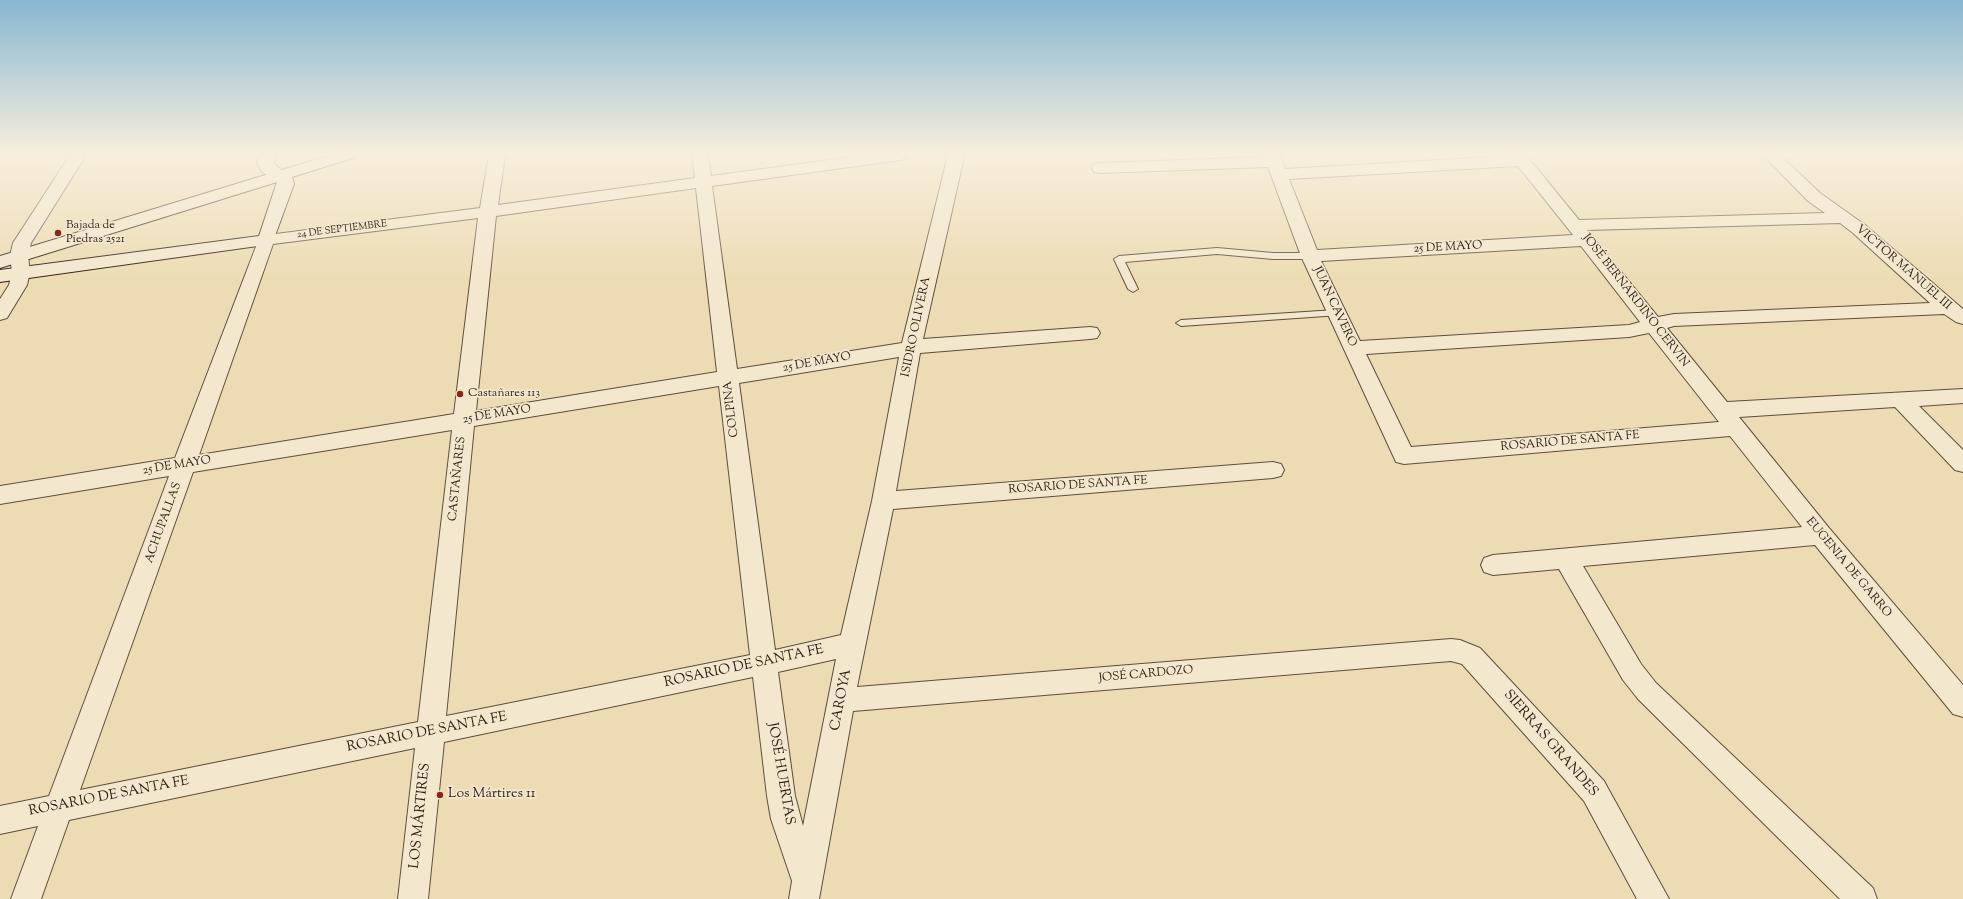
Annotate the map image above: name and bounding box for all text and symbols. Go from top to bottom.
place label: Bajada de Piedras 2521 [66,219,125,247]
street label: 24 DE SEPTIEMBRE [296,219,388,241]
street label: VICTOR MANUEL III [1852,223,1954,313]
marker: Bajada de Piedras 2521 [53,228,63,238]
street label: JOSÉ BERNARDINO CERVIN [1579,232,1691,370]
street label: 25 DE MAYO [1413,239,1483,257]
street label: JUAN CAVERO [1309,265,1359,349]
street label: ISIDRO OLIVERA [899,275,935,379]
street label: 25 DE MAYO [782,350,852,376]
street label: COLPINA [721,380,743,438]
place label: Castañares 113 [468,387,540,401]
marker: Castañares 113 [455,389,465,399]
street label: 25 DE MAYO [462,402,532,428]
street label: ROSARIO DE SANTA FE [1500,429,1640,455]
street label: CASTAÑARES [446,436,470,522]
street label: 25 DE MAYO [142,453,212,479]
street label: ROSARIO DE SANTA FE [1008,474,1148,498]
street label: ACHUPALLAS [143,481,185,565]
street label: EUGENIA DE GARRO [1802,515,1894,621]
street label: ROSARIO DE SANTA FE [663,642,825,692]
street label: JOSÉ CARDOZO [1098,664,1194,686]
street label: CAROYA [828,668,856,732]
street label: SIERRAS GRANDES [1499,687,1601,801]
street label: ROSARIO DE SANTA FE [346,709,508,757]
street label: JOSÉ HUERTAS [763,722,797,826]
street label: LOS MÁRTIRES [407,762,435,870]
street label: ROSARIO DE SANTA FE [28,773,190,821]
place label: Los Mártires 11 [448,787,535,803]
marker: Los Mártires 11 [435,790,445,800]

